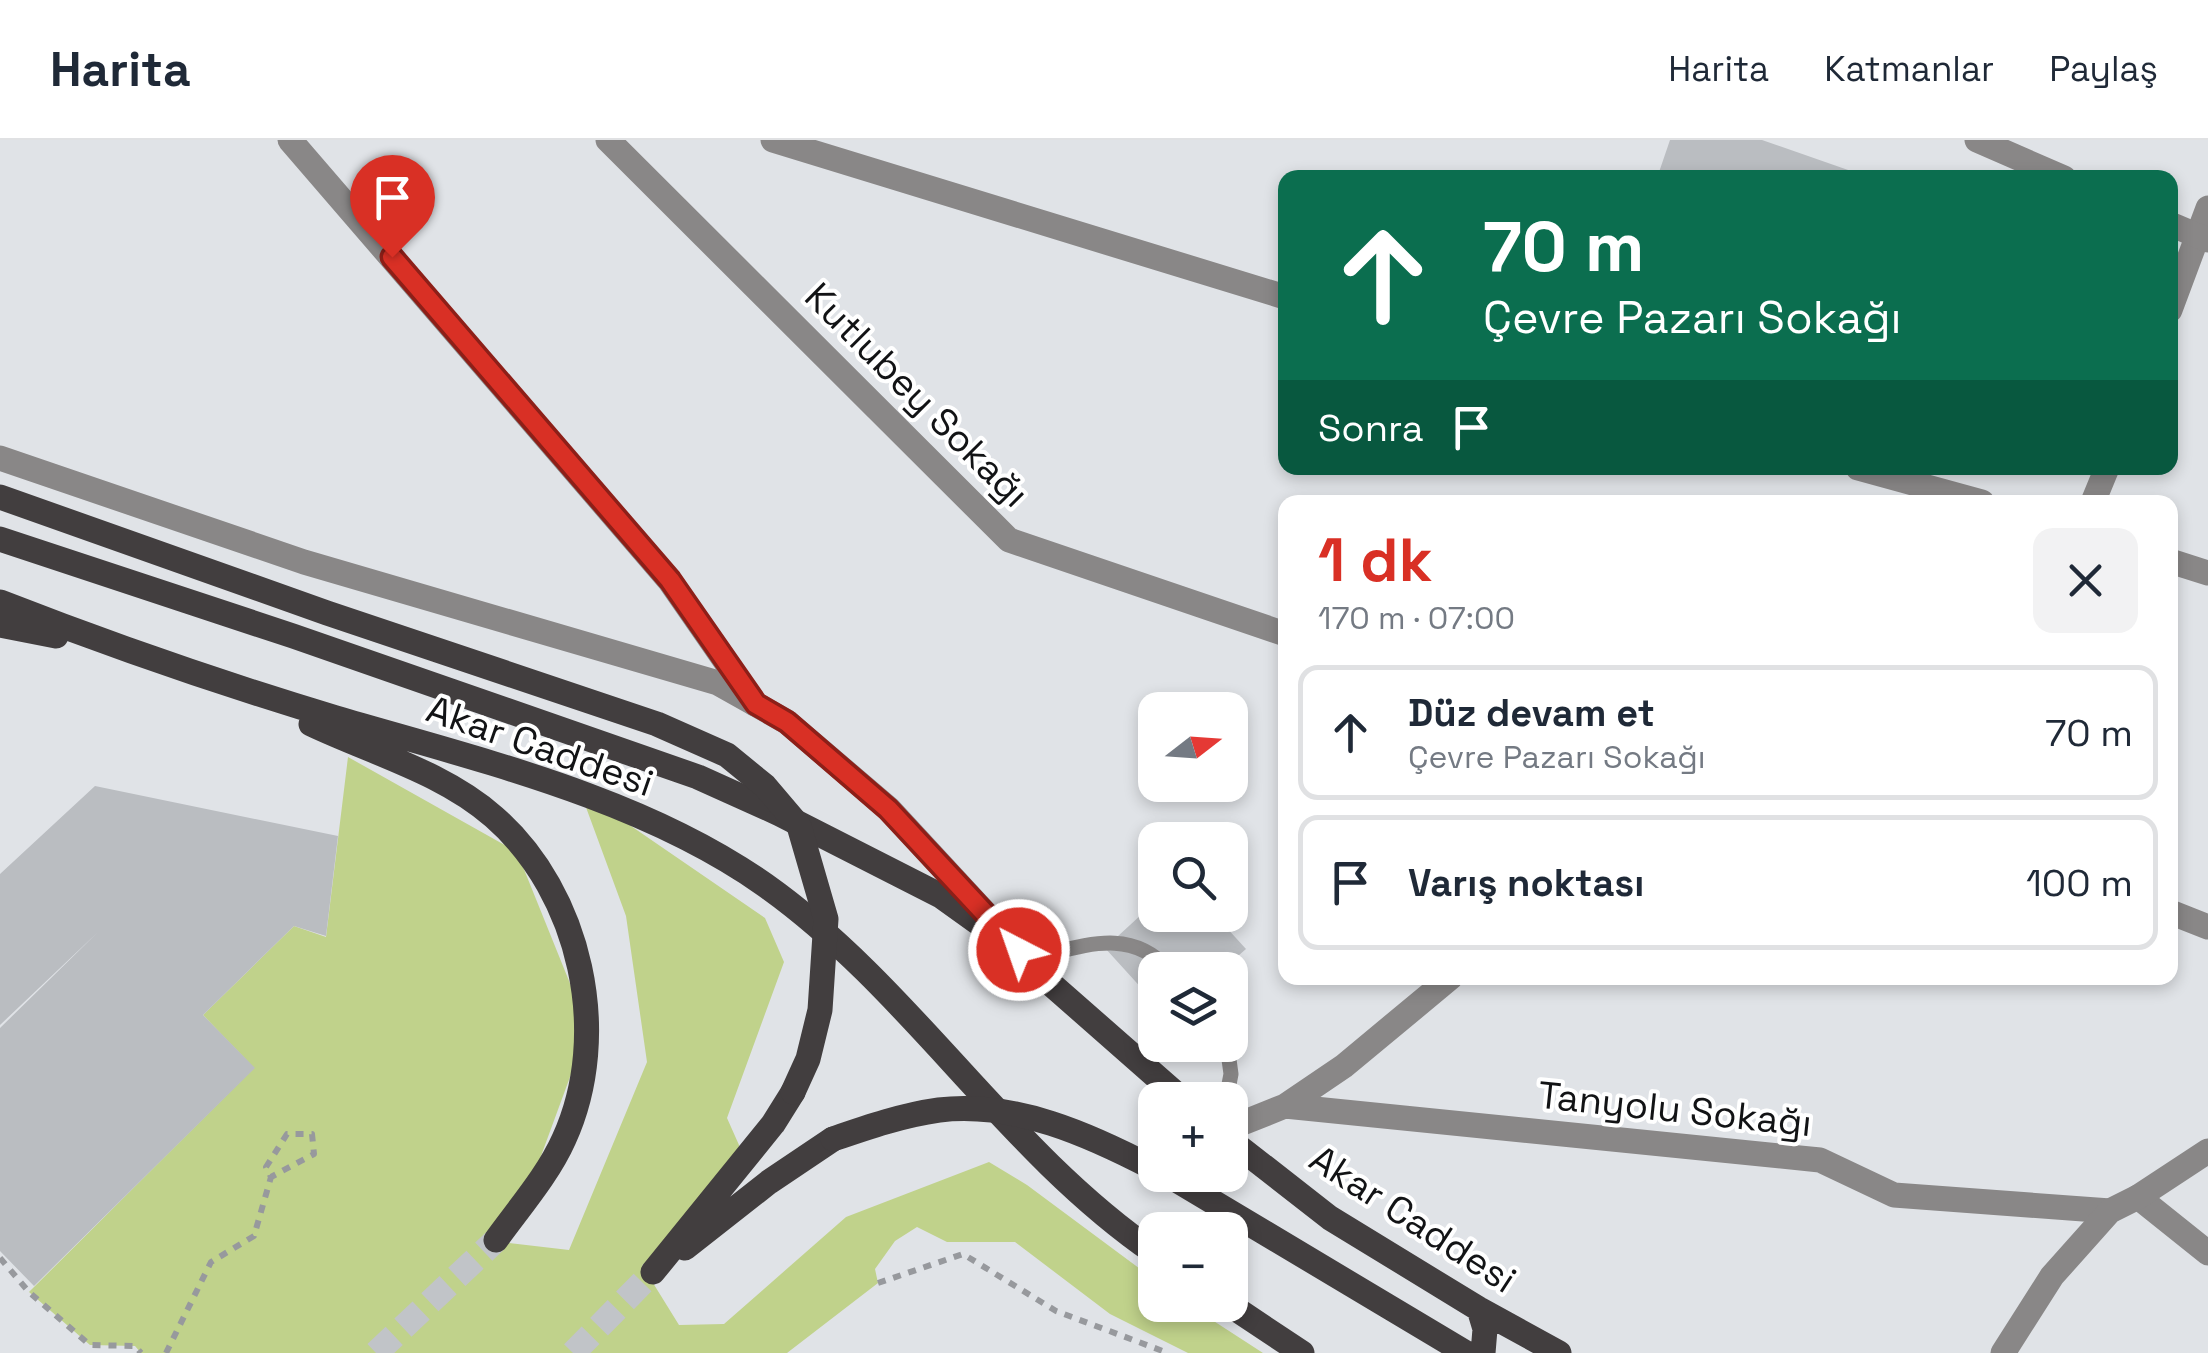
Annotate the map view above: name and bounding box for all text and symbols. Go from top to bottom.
text: Harita [50,39,191,100]
text: Harita [1668,47,1769,91]
text: Katmanlar [1824,47,1994,91]
text: Paylaş [2049,47,2158,91]
pin [350,155,435,258]
icon: arrive [365,170,420,225]
text: 70 m [1483,202,1644,291]
icon: ahead [1318,210,1448,340]
street label: Kutlubey Sokağı [795,273,1039,517]
text: Çevre Pazarı Sokağı [1483,289,1902,346]
icon: arrive [1444,400,1499,455]
text: Sonra [1318,404,1424,452]
text: 1 dk [1318,522,1432,599]
button: close [2033,528,2138,633]
text: 170 m · 07:00 [1318,598,1515,638]
street label: Akar Caddesi [420,685,660,807]
text: Düz devam et [1408,689,1655,737]
north arrow [1138,692,1248,802]
map controls [1138,692,1248,1322]
icon: ahead [1323,705,1378,760]
text: 70 m [2045,709,2133,757]
text: Çevre Pazarı Sokağı [1408,737,1706,777]
button: search [1138,822,1248,932]
icon: arrive [1323,855,1378,910]
text: Varış noktası [1408,859,1644,907]
text: 100 m [2026,859,2133,907]
position arrow [967,898,1071,1002]
button: layers [1138,952,1248,1062]
street label: Tanyolu Sokağı [1536,1071,1814,1147]
button: + [1138,1082,1248,1192]
street label: Akar Caddesi [1301,1134,1525,1304]
button: − [1138,1212,1248,1322]

